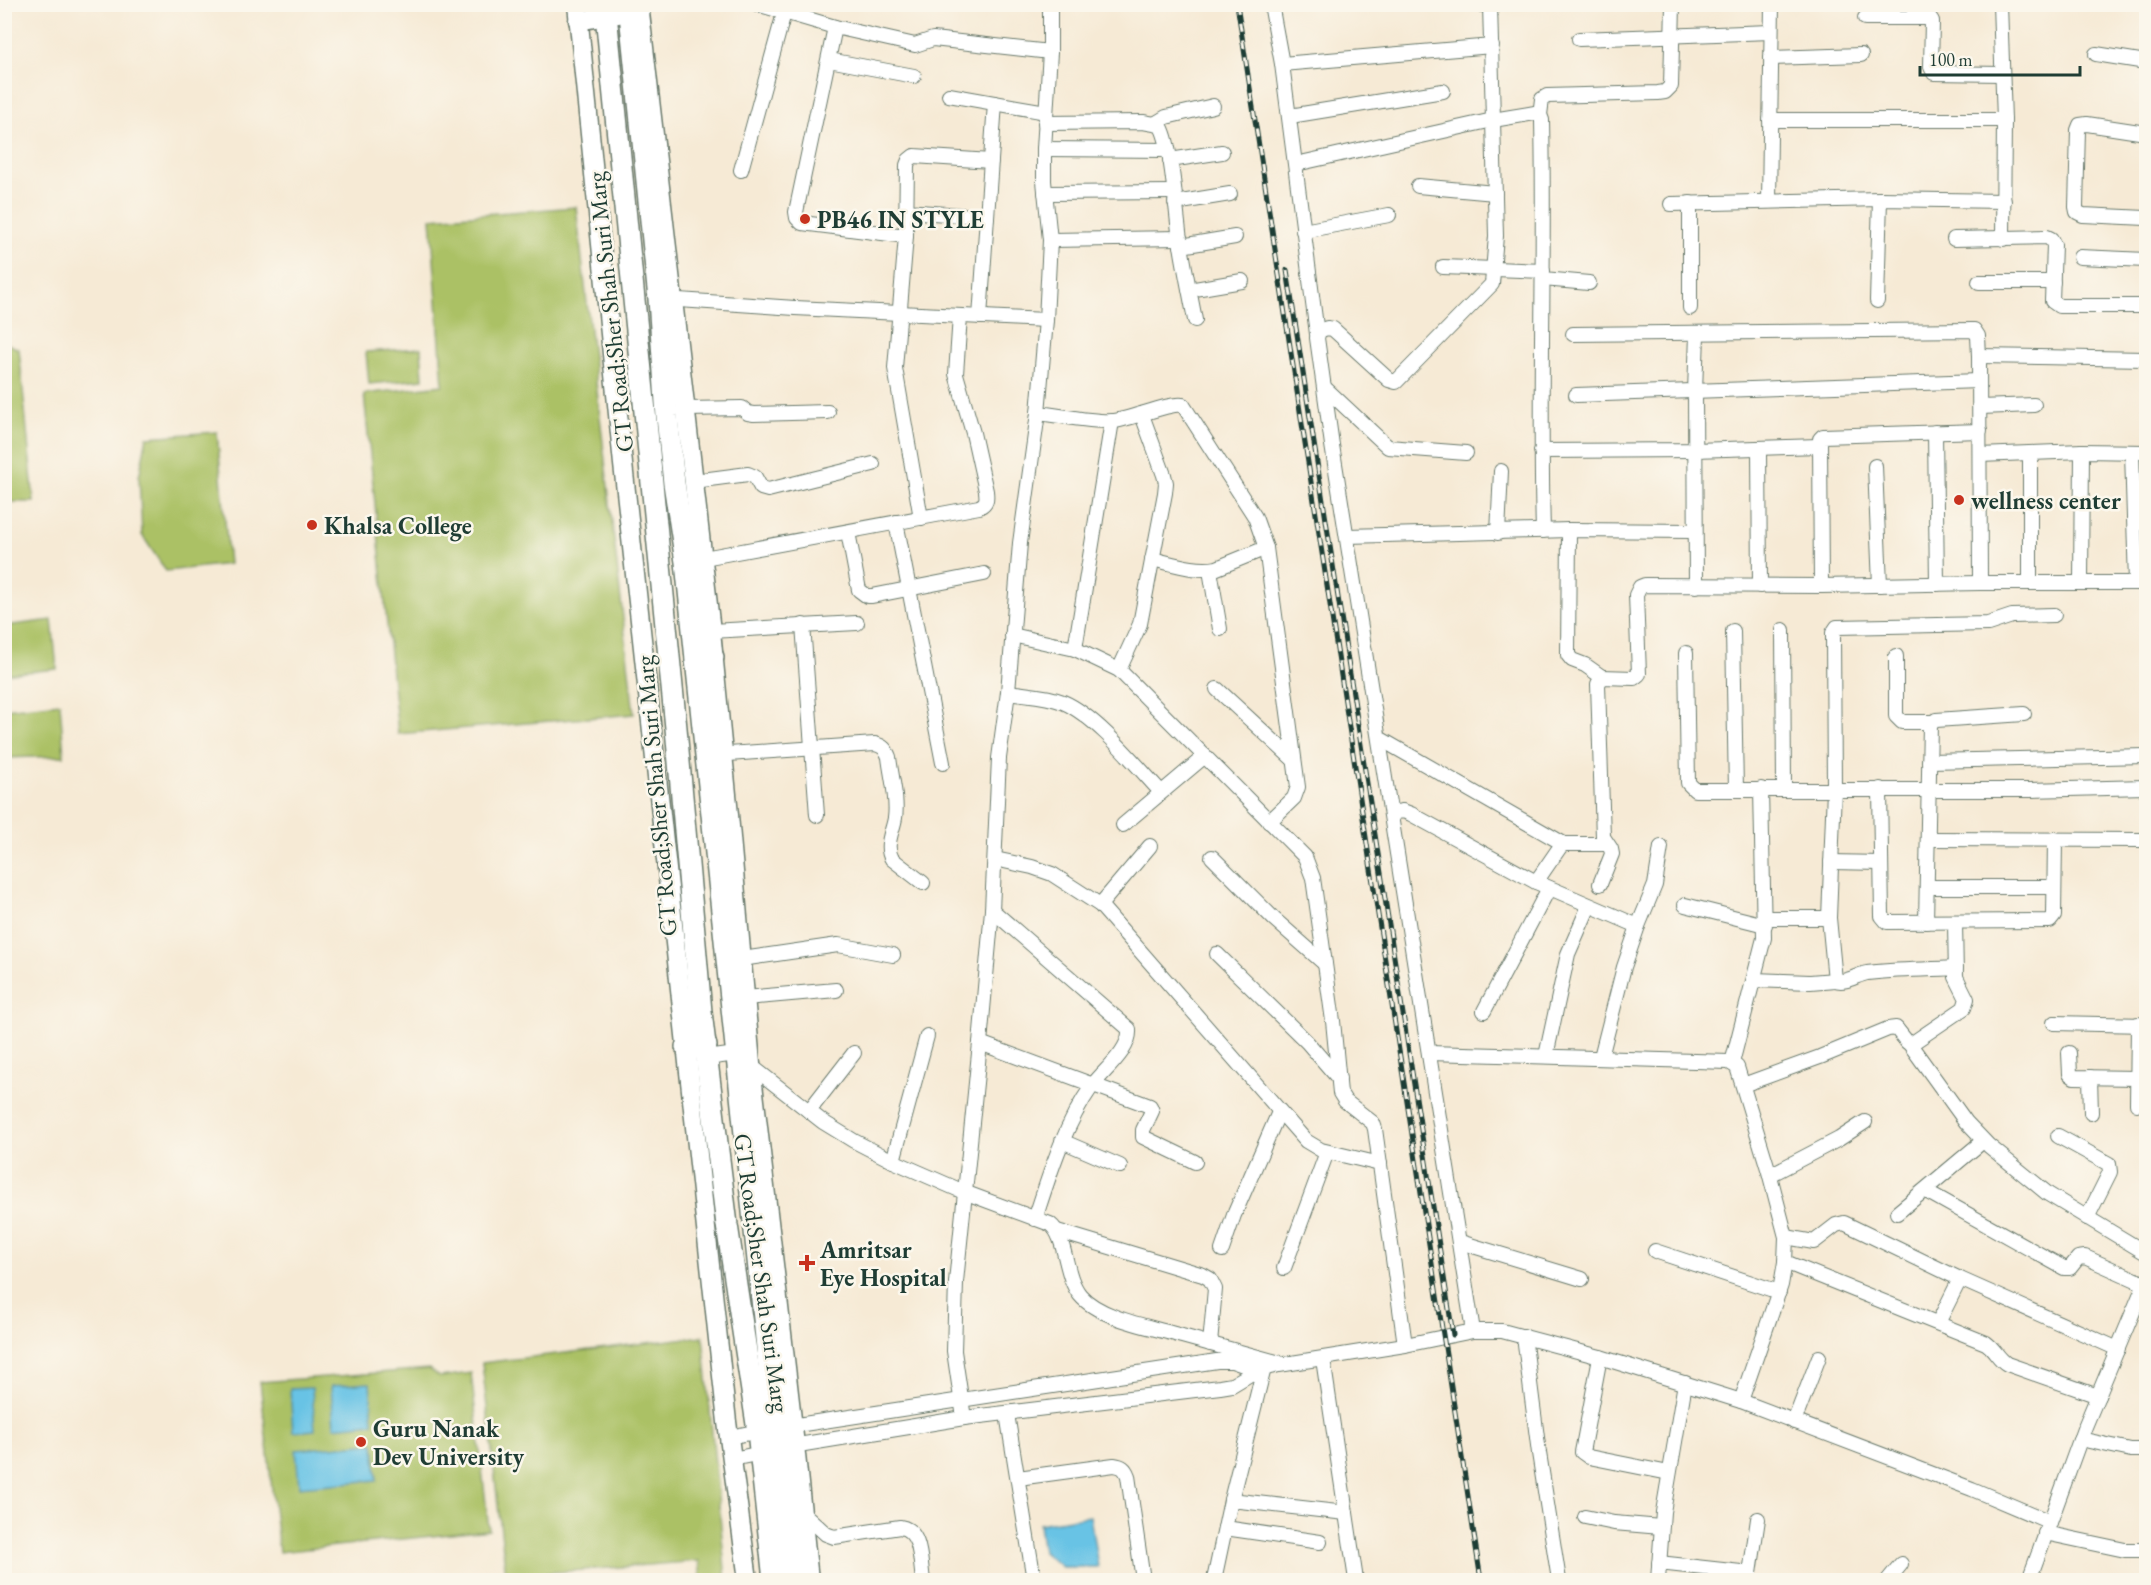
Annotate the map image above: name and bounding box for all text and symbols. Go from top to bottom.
scale bar [1920,39,2080,77]
text: 100 m [1929,48,1973,71]
street label: GT Road;Sher Shah Suri Marg [580,170,640,454]
place label: PB46 IN STYLE [817,204,984,235]
marker: PB46 IN STYLE [798,212,812,226]
place label: wellness center [1971,485,2121,516]
marker: wellness center [1952,493,1966,507]
place label: Khalsa College [324,510,472,542]
marker: Khalsa College [305,518,319,532]
street label: GT Road;Sher Shah Suri Marg [628,654,684,938]
street label: GT Road;Sher Shah Suri Marg [727,1131,797,1415]
place label: Amritsar Eye Hospital [819,1234,947,1294]
marker: Amritsar Eye Hospital [798,1254,816,1272]
place label: Guru Nanak Dev University [373,1413,524,1473]
marker: Guru Nanak Dev University [354,1435,368,1449]

